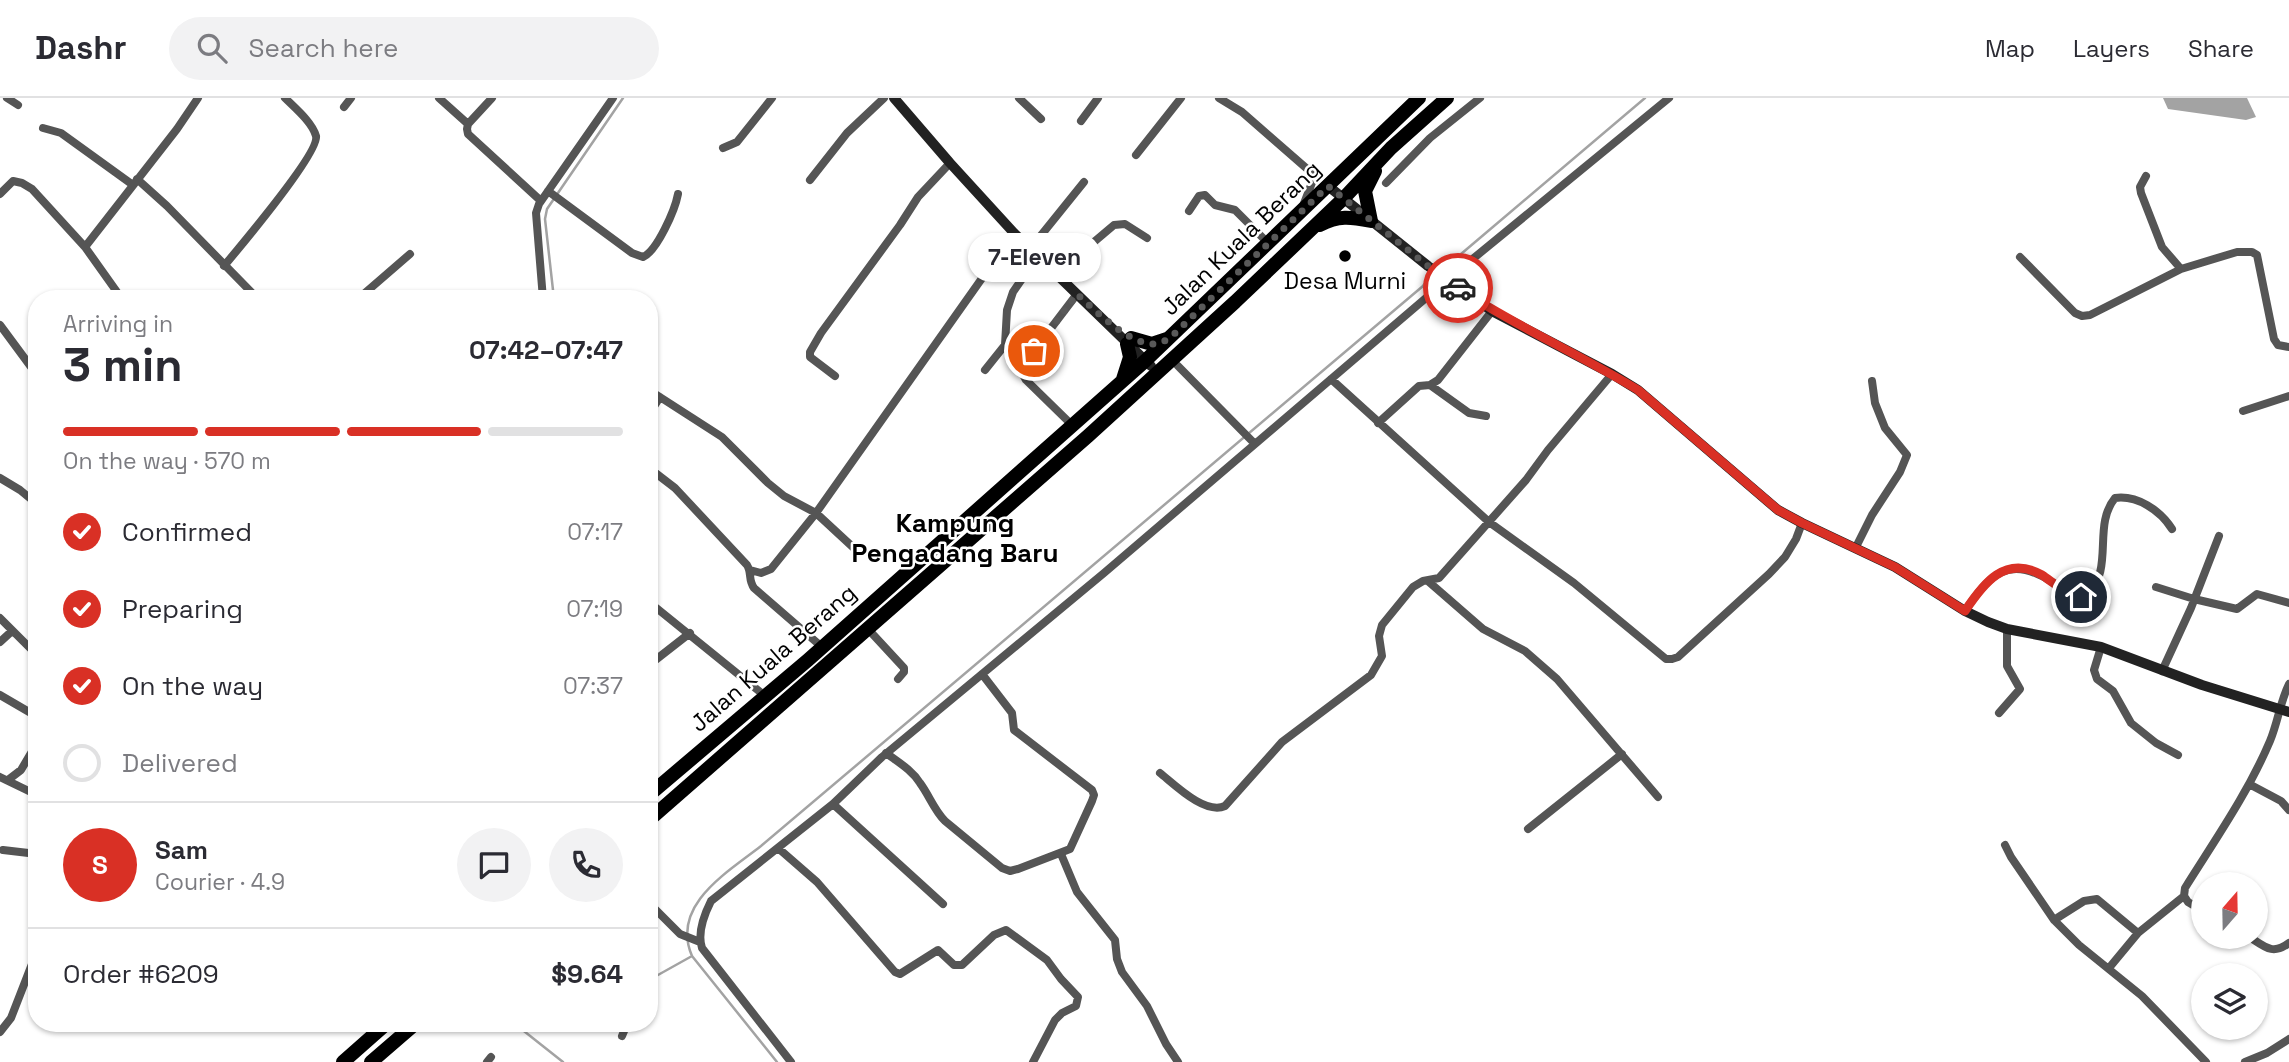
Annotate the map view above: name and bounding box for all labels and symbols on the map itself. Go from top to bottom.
street label: Jalan Kuala Berang [1155,154,1327,322]
callout: 7-Eleven [968,232,1100,281]
marker: Desa Murni [1337,248,1353,264]
courier [1423,253,1493,323]
place label: Desa Murni [1284,266,1406,296]
pin [1004,321,1064,381]
district label: Kampung Pengadang Baru [851,506,1059,570]
pin [2051,567,2111,627]
street label: Jalan Kuala Berang [684,578,862,738]
north arrow [2191,872,2268,948]

